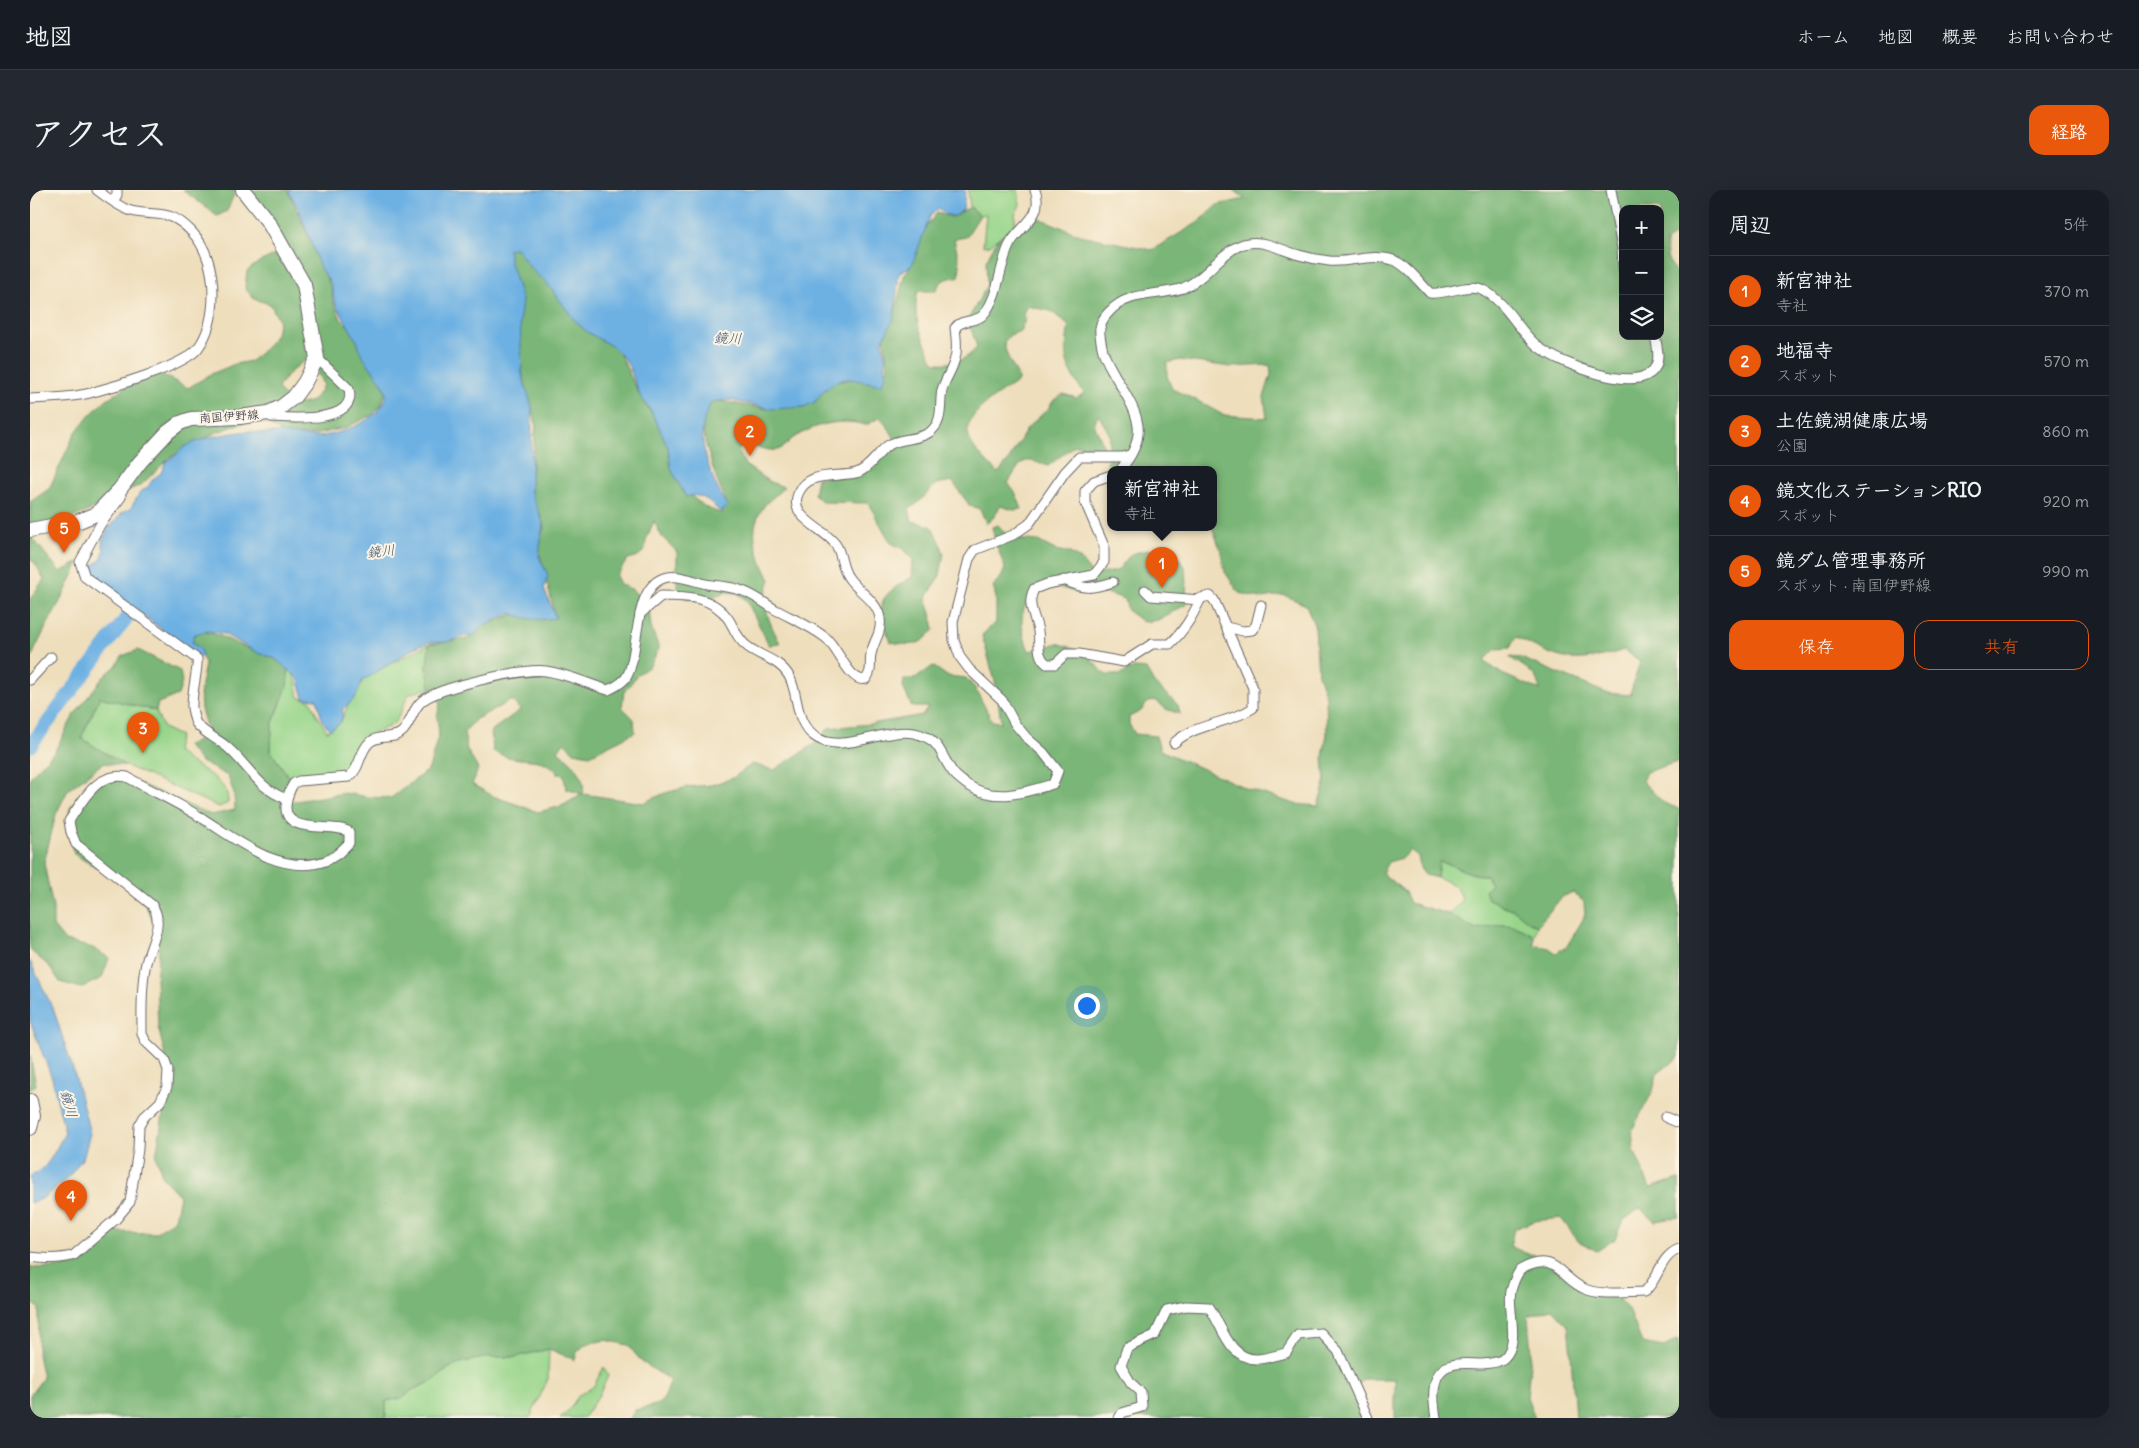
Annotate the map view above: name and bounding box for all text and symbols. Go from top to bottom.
text: 地図 [25,21,73,51]
text: ホーム [1797,25,1850,48]
text: 地図 [1878,25,1914,48]
text: 概要 [1942,25,1978,48]
text: お問い合わせ [2006,25,2114,48]
button: 経路 [2029,105,2109,155]
text: アクセス [30,111,168,155]
map controls [1619,205,1664,340]
button: + [1619,205,1664,250]
text: 周辺 [1729,211,1771,238]
text: 5件 [2064,214,2089,234]
button: − [1619,250,1664,295]
text: 新宮神社 [1776,268,1852,292]
text: 1 [1742,281,1748,301]
text: 370 m [2044,281,2089,301]
button: layers [1619,295,1664,340]
text: 寺社 [1776,295,1808,315]
water label: 鏡川 [714,329,742,347]
text: 地福寺 [1776,338,1833,362]
text: 2 [1741,351,1749,371]
text: 570 m [2044,351,2089,371]
text: スポット [1776,365,1840,385]
street label: 南国伊野線 [199,406,259,426]
text: 土佐鏡湖健康広場 [1776,408,1928,432]
pin: 2 [734,415,766,456]
text: 3 [1740,421,1750,441]
text: 860 m [2042,421,2089,441]
text: 公園 [1776,435,1808,455]
popup [1107,466,1217,531]
text: 新宮神社 [1124,476,1200,500]
text: 鏡文化ステーションRIO [1776,478,1982,502]
text: 4 [1740,491,1750,511]
text: 920 m [2043,491,2089,511]
text: 寺社 [1124,503,1156,523]
text: スポット [1776,505,1840,525]
pin: 5 [48,512,80,553]
water label: 鏡川 [366,541,396,561]
pin: 1 [1146,547,1178,588]
text: 鏡ダム管理事務所 [1776,548,1926,572]
text: 5 [1740,561,1750,581]
text: 990 m [2042,561,2089,581]
text: スポット · 南国伊野線 [1776,575,1931,595]
button: 保存 [1729,620,1904,670]
button: 共有 [1914,620,2089,670]
pin: 3 [127,712,159,753]
your location [1074,993,1100,1019]
water label: 鏡川 [57,1088,81,1120]
pin: 4 [55,1180,87,1221]

